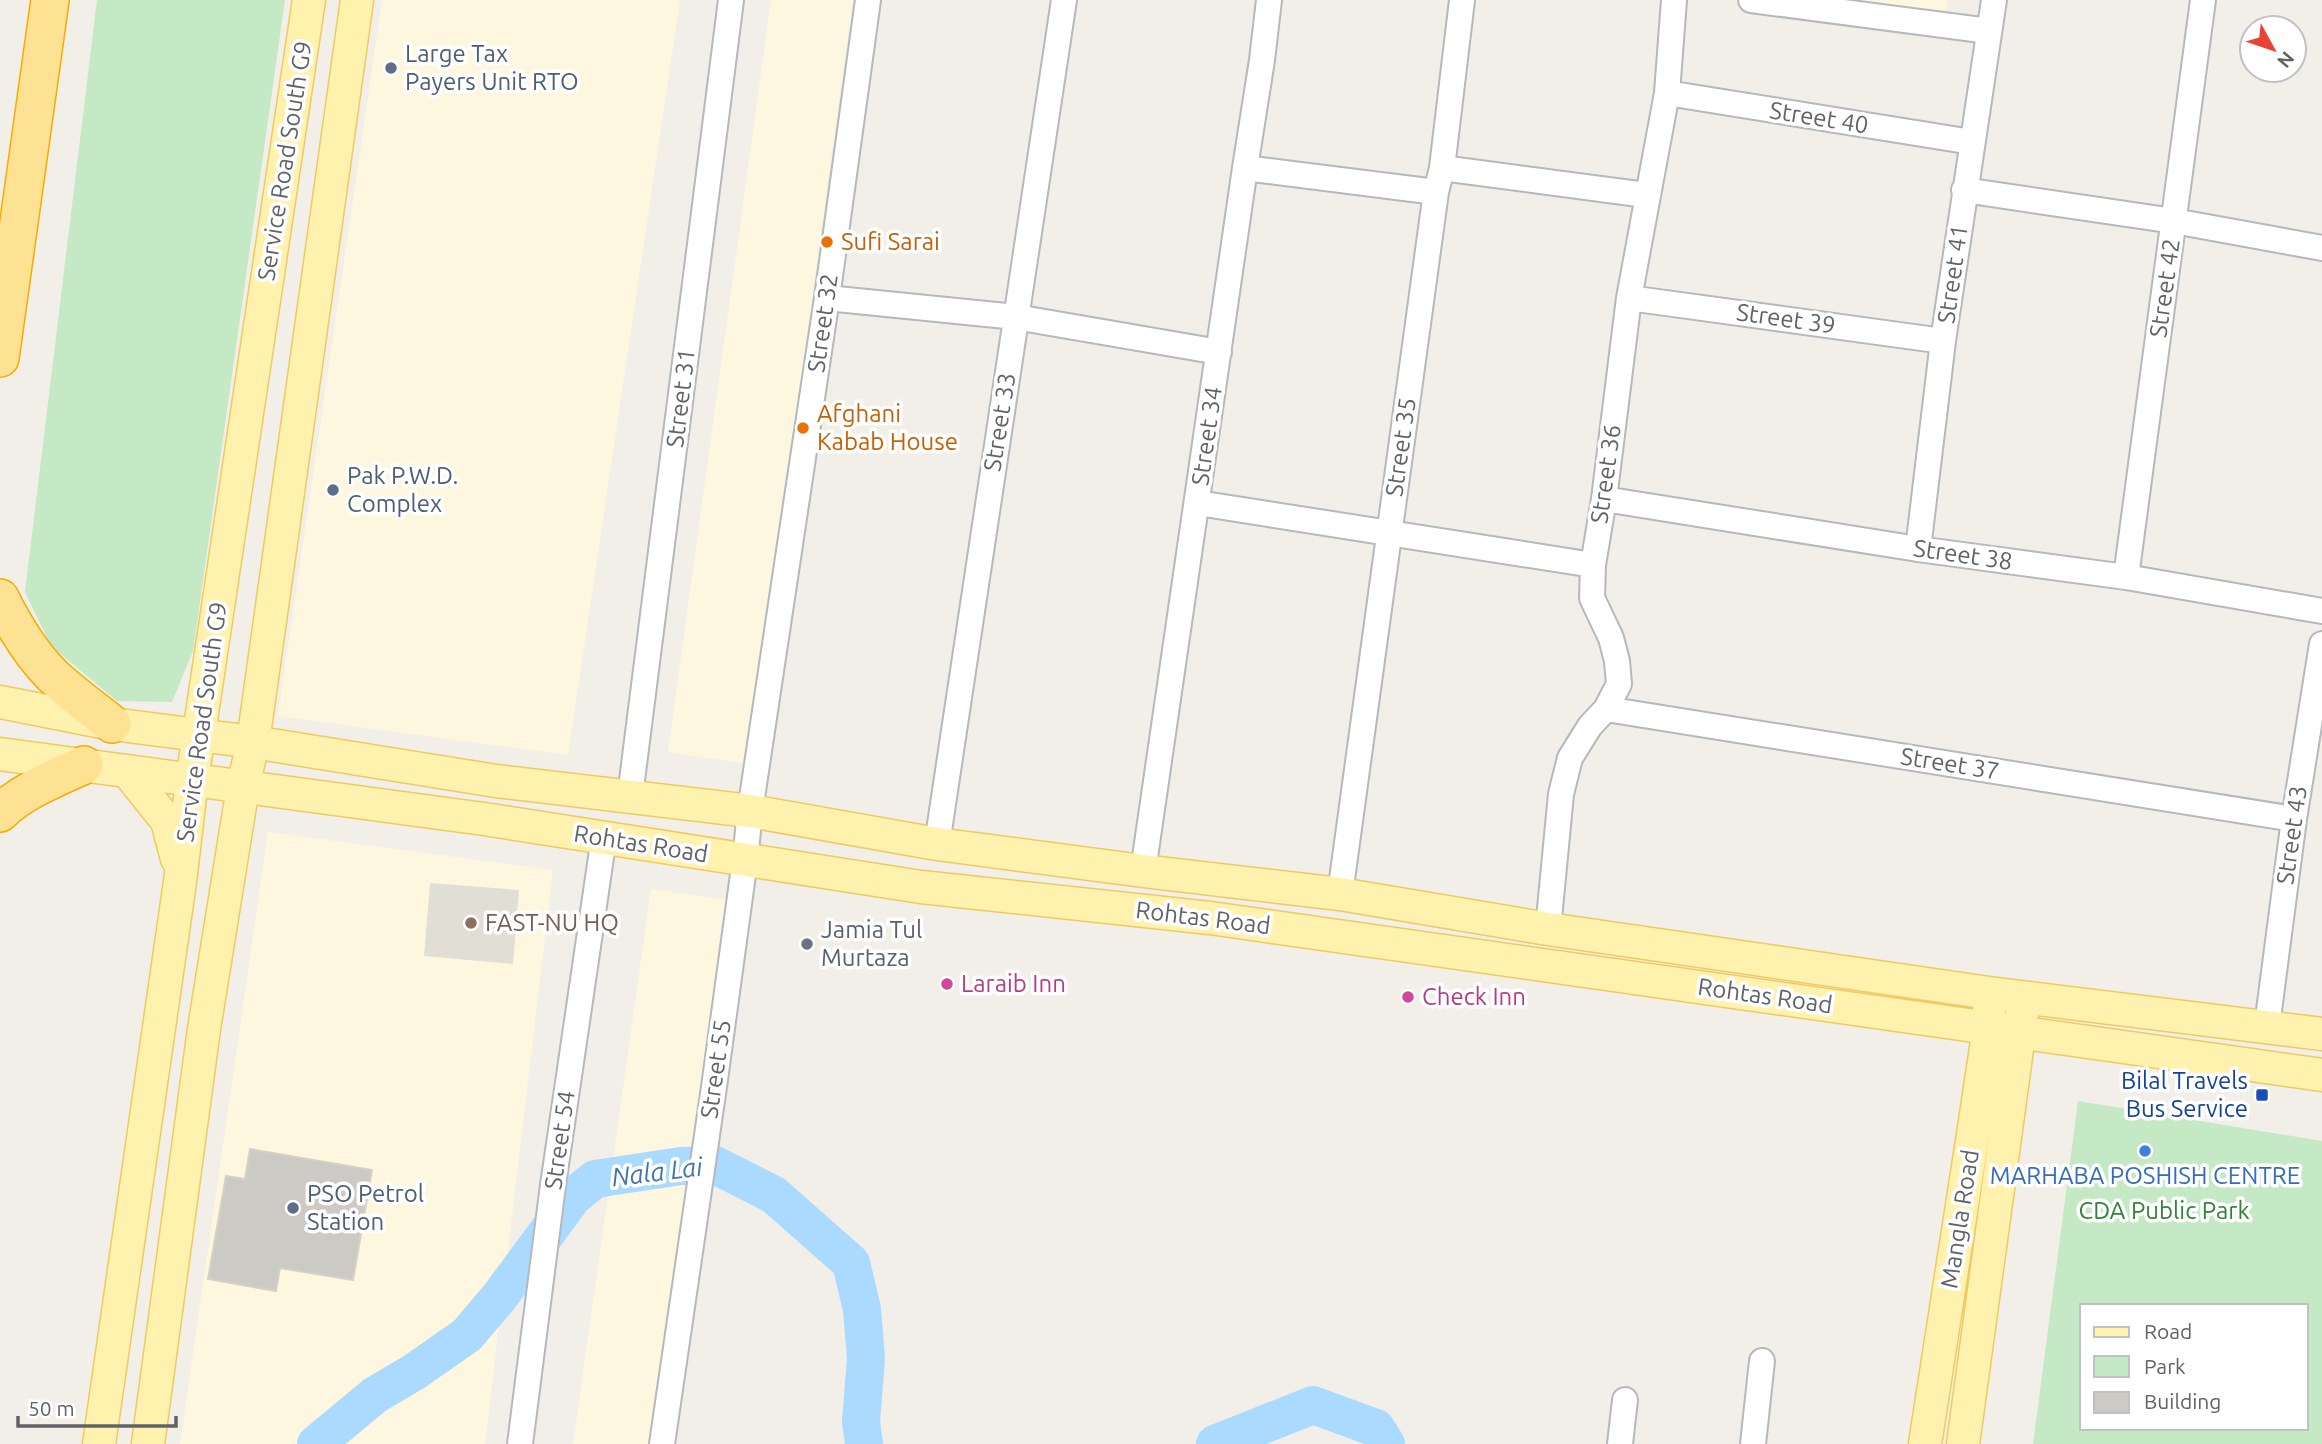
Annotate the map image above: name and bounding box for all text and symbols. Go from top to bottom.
north arrow [2238,14,2308,84]
street label: Service Road South G9 [252,39,317,283]
place label: Large Tax Payers Unit RTO [405,40,579,95]
text: N [2273,47,2299,72]
marker: Large Tax Payers Unit RTO [383,60,399,76]
street label: Street 40 [1768,96,1870,139]
street label: Street 41 [1932,223,1973,325]
place label: Sufi Sarai [841,228,940,255]
marker: Sufi Sarai [819,234,835,250]
street label: Street 42 [2144,237,2185,339]
street label: Street 32 [802,272,843,374]
street label: Street 39 [1735,298,1837,339]
street label: Street 31 [661,347,700,449]
street label: Street 33 [978,371,1021,473]
street label: Street 34 [1186,385,1227,487]
street label: Street 35 [1380,396,1421,498]
place label: Afghani Kabab House [817,400,958,455]
marker: Afghani Kabab House [795,420,811,436]
street label: Street 36 [1585,423,1626,525]
place label: Pak P.W.D. Complex [347,462,458,517]
marker: Pak P.W.D. Complex [325,482,341,498]
street label: Street 38 [1912,534,2014,575]
street label: Service Road South G9 [171,600,232,844]
street label: Street 37 [1899,742,2001,785]
street label: Street 43 [2271,784,2312,886]
street label: Rohtas Road [572,820,710,867]
street label: Rohtas Road [1134,896,1272,939]
place label: FAST-NU HQ [485,909,619,936]
marker: FAST-NU HQ [463,915,479,931]
place label: Jamia Tul Murtaza [821,916,922,971]
marker: Jamia Tul Murtaza [799,936,815,952]
place label: Laraib Inn [961,970,1066,997]
street label: Rohtas Road [1696,973,1834,1018]
marker: Laraib Inn [939,976,955,992]
place label: Check Inn [1422,983,1526,1010]
marker: Check Inn [1400,989,1416,1005]
street label: Street 55 [695,1018,736,1120]
place label: Bilal Travels Bus Service [2121,1067,2248,1122]
marker: Bilal Travels Bus Service [2254,1087,2270,1103]
street label: Street 54 [539,1089,580,1191]
marker: MARHABA POSHISH CENTRE [2137,1143,2153,1159]
street label: Mangla Road [1935,1148,1984,1290]
water label: Nala Lai [610,1151,706,1191]
place label: MARHABA POSHISH CENTRE [1990,1162,2300,1189]
place label: PSO Petrol Station [307,1180,424,1235]
park label: CDA Public Park [2078,1197,2250,1224]
marker: PSO Petrol Station [285,1200,301,1216]
legend [2080,1304,2308,1430]
text: Road [2144,1319,2192,1343]
text: Park [2144,1354,2186,1378]
scale bar [18,1384,175,1428]
text: Building [2144,1389,2221,1413]
text: 50 m [28,1396,75,1420]

